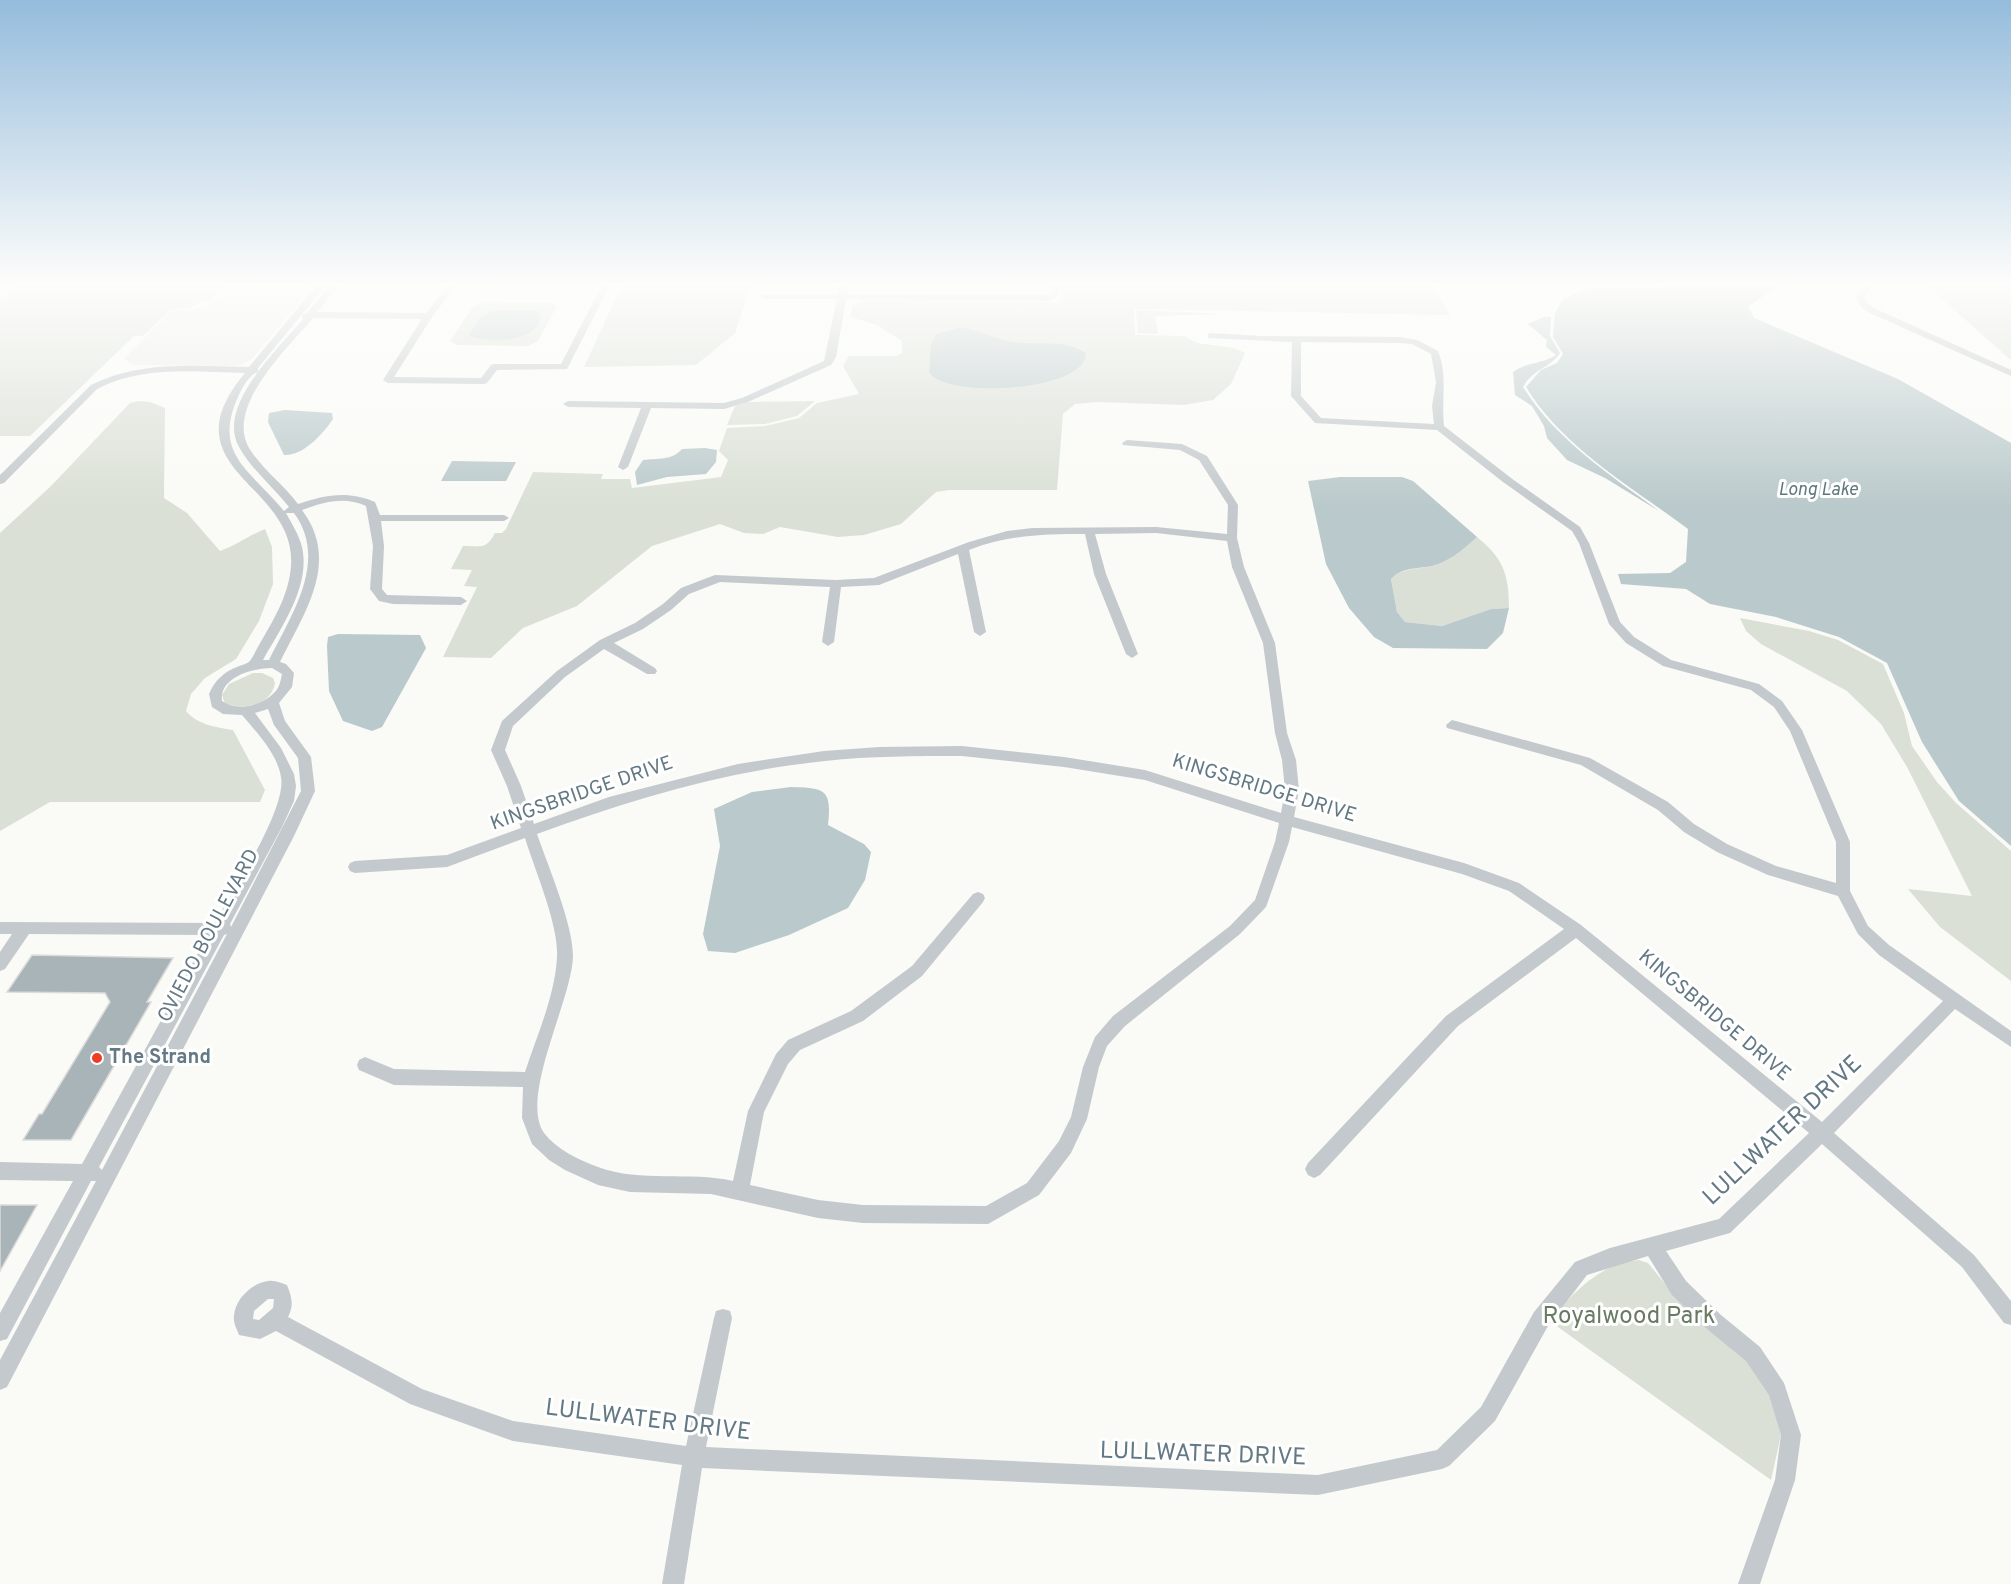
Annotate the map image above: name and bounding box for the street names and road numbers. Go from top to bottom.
street label: KINGSBRIDGE DRIVE [1169,749,1359,829]
street label: KINGSBRIDGE DRIVE [487,751,677,837]
street label: OVIEDO BOULEVARD [152,845,266,1027]
street label: KINGSBRIDGE DRIVE [1632,944,1796,1088]
street label: LULLWATER DRIVE [1697,1049,1869,1213]
street label: LULLWATER DRIVE [543,1394,753,1448]
street label: LULLWATER DRIVE [1099,1436,1307,1474]

